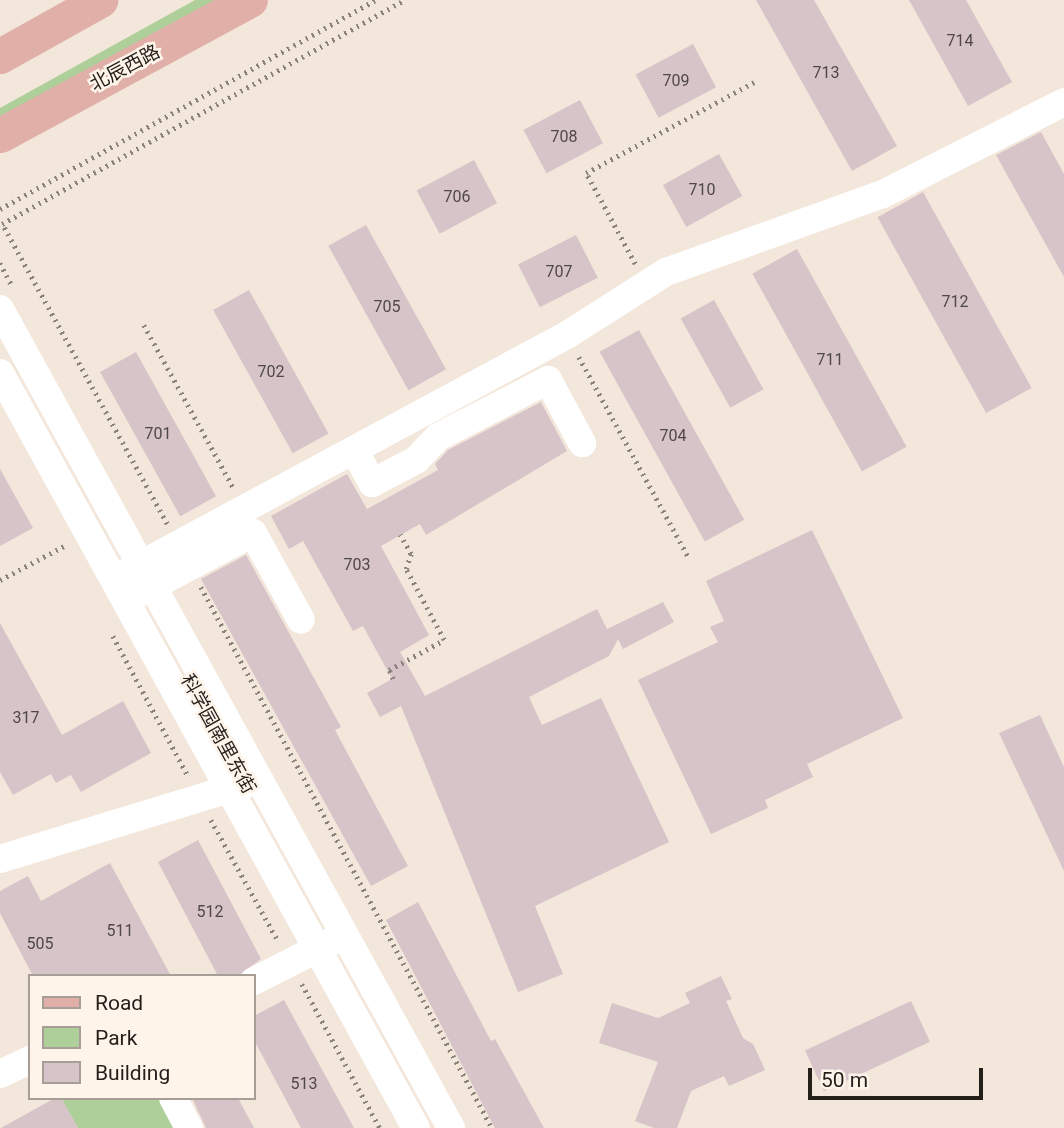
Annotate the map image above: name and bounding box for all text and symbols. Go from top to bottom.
house number: 714 [947,31,973,51]
street label: 北辰西路 [86,40,164,96]
house number: 713 [813,63,839,83]
house number: 709 [663,71,689,91]
house number: 708 [551,127,577,147]
house number: 710 [689,180,715,200]
house number: 706 [444,187,470,207]
house number: 707 [546,262,572,282]
house number: 712 [942,292,968,312]
house number: 705 [374,297,400,317]
house number: 711 [817,350,843,370]
house number: 702 [258,362,284,382]
house number: 701 [145,424,171,444]
house number: 704 [660,426,686,446]
house number: 703 [344,555,370,575]
street label: 科学园南里东街 [176,670,260,798]
house number: 317 [13,708,39,728]
house number: 512 [197,902,223,922]
house number: 511 [107,921,133,941]
house number: 505 [27,934,53,954]
legend [28,974,256,1100]
text: Road [95,991,143,1015]
text: Park [95,1026,137,1050]
scale bar [812,1054,987,1098]
text: Building [95,1061,170,1085]
text: 50 m [821,1068,868,1092]
house number: 513 [291,1074,317,1094]

